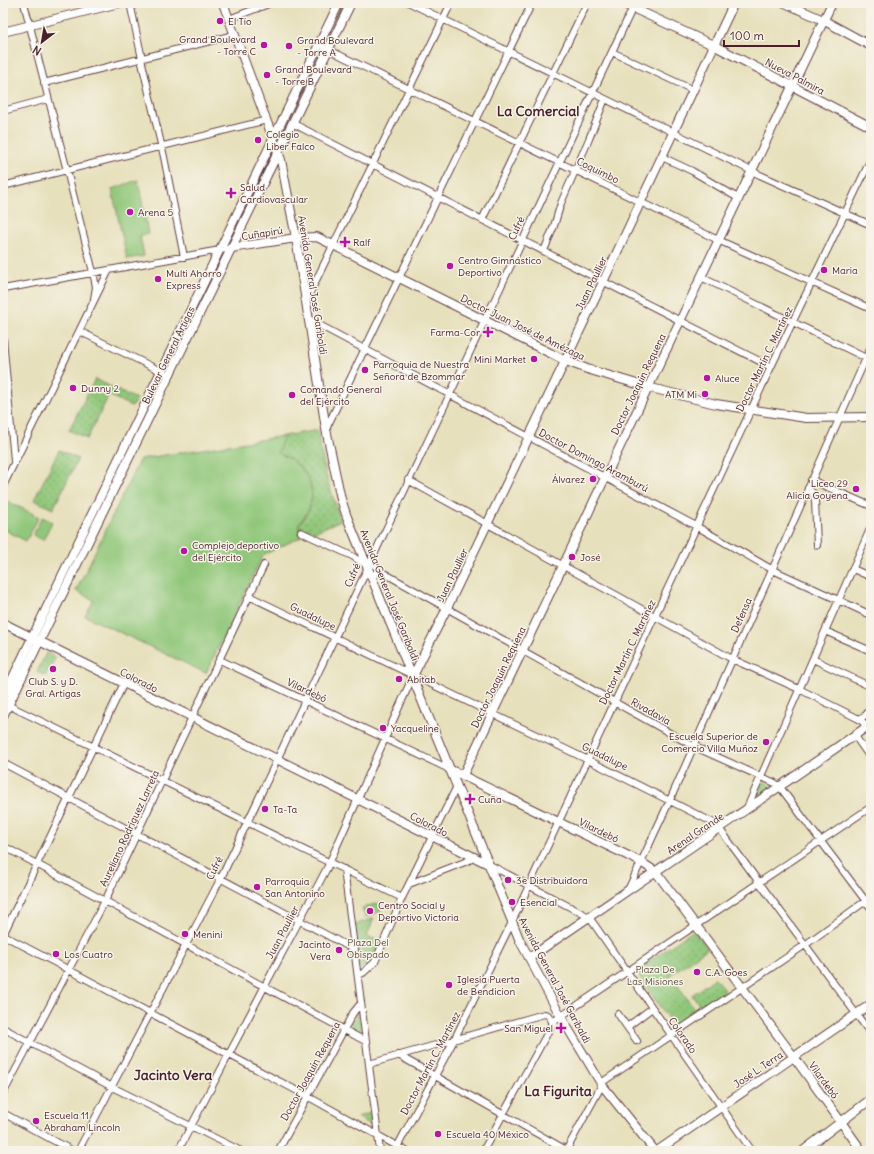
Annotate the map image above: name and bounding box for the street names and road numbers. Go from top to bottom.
street label: Nueva Palmira [763,55,827,98]
street label: Coquimbo [574,155,621,186]
street label: Cufré [505,214,528,242]
street label: Avenida General José Garibaldi [295,215,330,355]
street label: Cuñapirú [240,224,284,243]
street label: Juan Paullier [573,254,610,312]
street label: Doctor Juan José de Amézaga [458,292,587,363]
street label: Bulevar General Artigas [139,304,198,406]
street label: Doctor Martín C. Martínez [733,304,796,414]
street label: Doctor Joaquín Requena [608,331,669,437]
street label: Doctor Domingo Aramburú [537,426,651,495]
street label: Avenida General José Garibaldi [357,528,422,663]
street label: Juan Paullier [434,546,471,604]
street label: Cufré [341,561,363,589]
street label: Defensa [728,595,755,635]
street label: Doctor Martín C. Martínez [596,597,659,707]
street label: Guadalupe [288,600,338,633]
street label: Doctor Joaquín Requena [468,624,529,730]
street label: Colorado [118,665,160,696]
street label: Vilardebó [285,676,329,706]
street label: Rivadavia [629,695,673,728]
street label: Guadalupe [580,740,630,773]
street label: Aureliano Rodríguez Larreta [97,768,162,888]
street label: Colorado [408,809,450,840]
street label: Arenal Grande [664,810,726,857]
street label: Vilardebó [577,815,621,846]
street label: Cufré [203,854,226,882]
street label: Juan Paullier [263,903,302,961]
street label: Avenida General José Garibaldi [516,915,593,1045]
street label: Doctor Martín C. Martínez [398,1009,463,1117]
street label: Colorado [665,1015,700,1056]
street label: Doctor Joaquín Requena [278,1019,343,1123]
street label: José L. Terra [731,1048,786,1091]
street label: Vilardebó [806,1059,842,1102]

